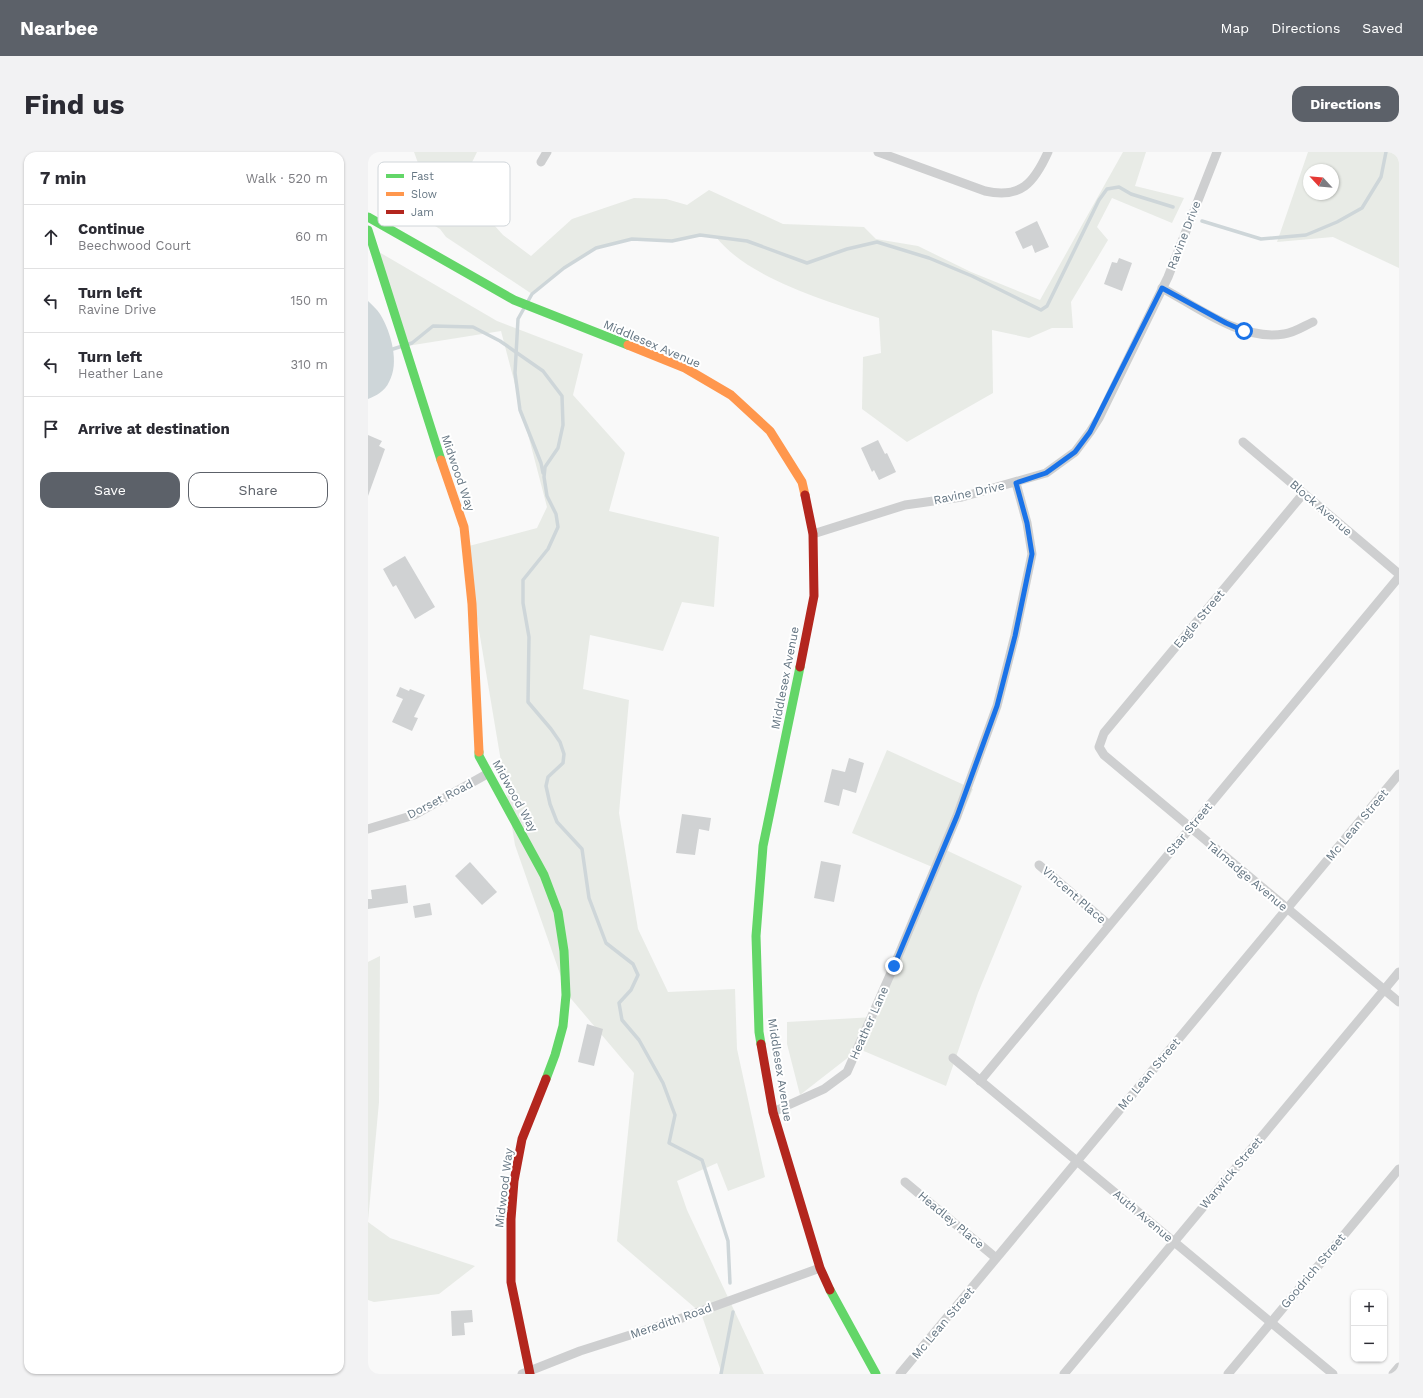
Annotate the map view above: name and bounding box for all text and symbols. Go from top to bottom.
text: Nearbee [20,17,98,40]
text: Map [1221,20,1249,36]
text: Directions [1271,20,1340,36]
text: Saved [1362,20,1403,36]
button: Directions [1292,86,1399,122]
text: Find us [24,88,124,121]
legend [378,162,510,226]
north arrow [1303,164,1339,200]
text: 7 min [40,168,86,188]
text: Fast [411,170,434,183]
text: Walk · 520 m [246,171,328,186]
text: Slow [411,188,437,201]
street label: Ravine Drive [1165,199,1204,271]
text: Jam [411,206,434,219]
text: Continue [78,220,145,238]
icon: ahead [40,226,62,248]
text: 60 m [295,229,328,244]
text: Beechwood Court [78,238,191,253]
text: Turn left [78,284,142,302]
icon: left [40,290,62,312]
text: 150 m [290,293,328,308]
text: Ravine Drive [78,302,156,317]
street label: Middlesex Avenue [601,317,703,371]
route start [1235,322,1253,340]
text: Turn left [78,348,142,366]
icon: left [40,354,62,376]
text: 310 m [290,357,328,372]
text: Heather Lane [78,366,163,381]
icon: arrive [40,418,62,440]
text: Arrive at destination [78,420,230,438]
street label: Midwood Way [438,433,478,514]
button: Save [40,472,180,508]
button: Share [188,472,328,508]
street label: Block Avenue [1287,477,1355,539]
street label: Ravine Drive [932,479,1006,507]
street label: Eagle Street [1171,587,1227,651]
street label: Middlesex Avenue [768,625,802,731]
street label: Midwood Way [489,758,541,835]
street label: Dorset Road [405,776,475,822]
street label: Mc Lean Street [1323,786,1391,864]
street label: Star Street [1163,800,1215,858]
street label: Talmadge Avenue [1204,838,1290,914]
street label: Vincent Place [1039,863,1109,927]
route end [885,957,903,975]
street label: Heather Lane [847,984,891,1062]
street label: Middlesex Avenue [765,1017,795,1123]
street label: Mc Lean Street [1115,1035,1183,1113]
street label: Warwick Street [1197,1134,1265,1212]
street label: Midwood Way [492,1147,516,1229]
street label: Auth Avenue [1110,1187,1176,1245]
street label: Headley Place [915,1188,987,1252]
street label: Goodrich Street [1278,1231,1348,1311]
street label: Mc Lean Street [909,1284,977,1362]
map controls [1351,1290,1387,1362]
button: + [1351,1290,1387,1326]
street label: Meredith Road [628,1301,714,1341]
button: − [1351,1326,1387,1362]

